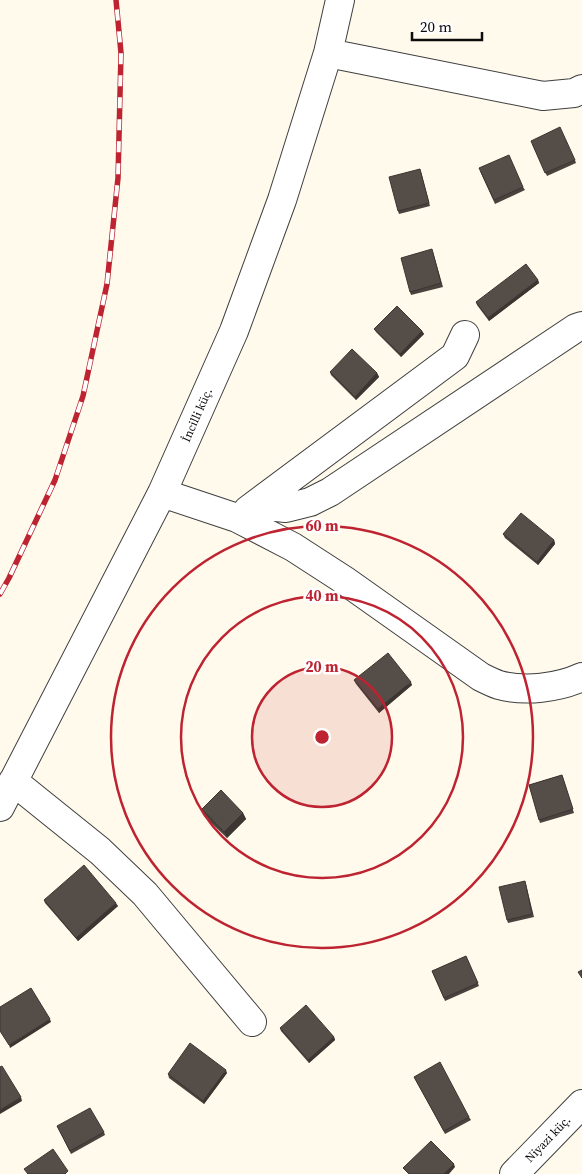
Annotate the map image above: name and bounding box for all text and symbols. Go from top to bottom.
scale bar [412,10,482,42]
text: 20 m [420,16,452,37]
street label: İncilli küç. [178,385,216,445]
text: 60 m [305,515,339,536]
text: 40 m [305,585,339,606]
text: 20 m [305,656,339,677]
centre of rings [313,728,331,746]
street label: Niyazi küç. [522,1112,574,1166]

